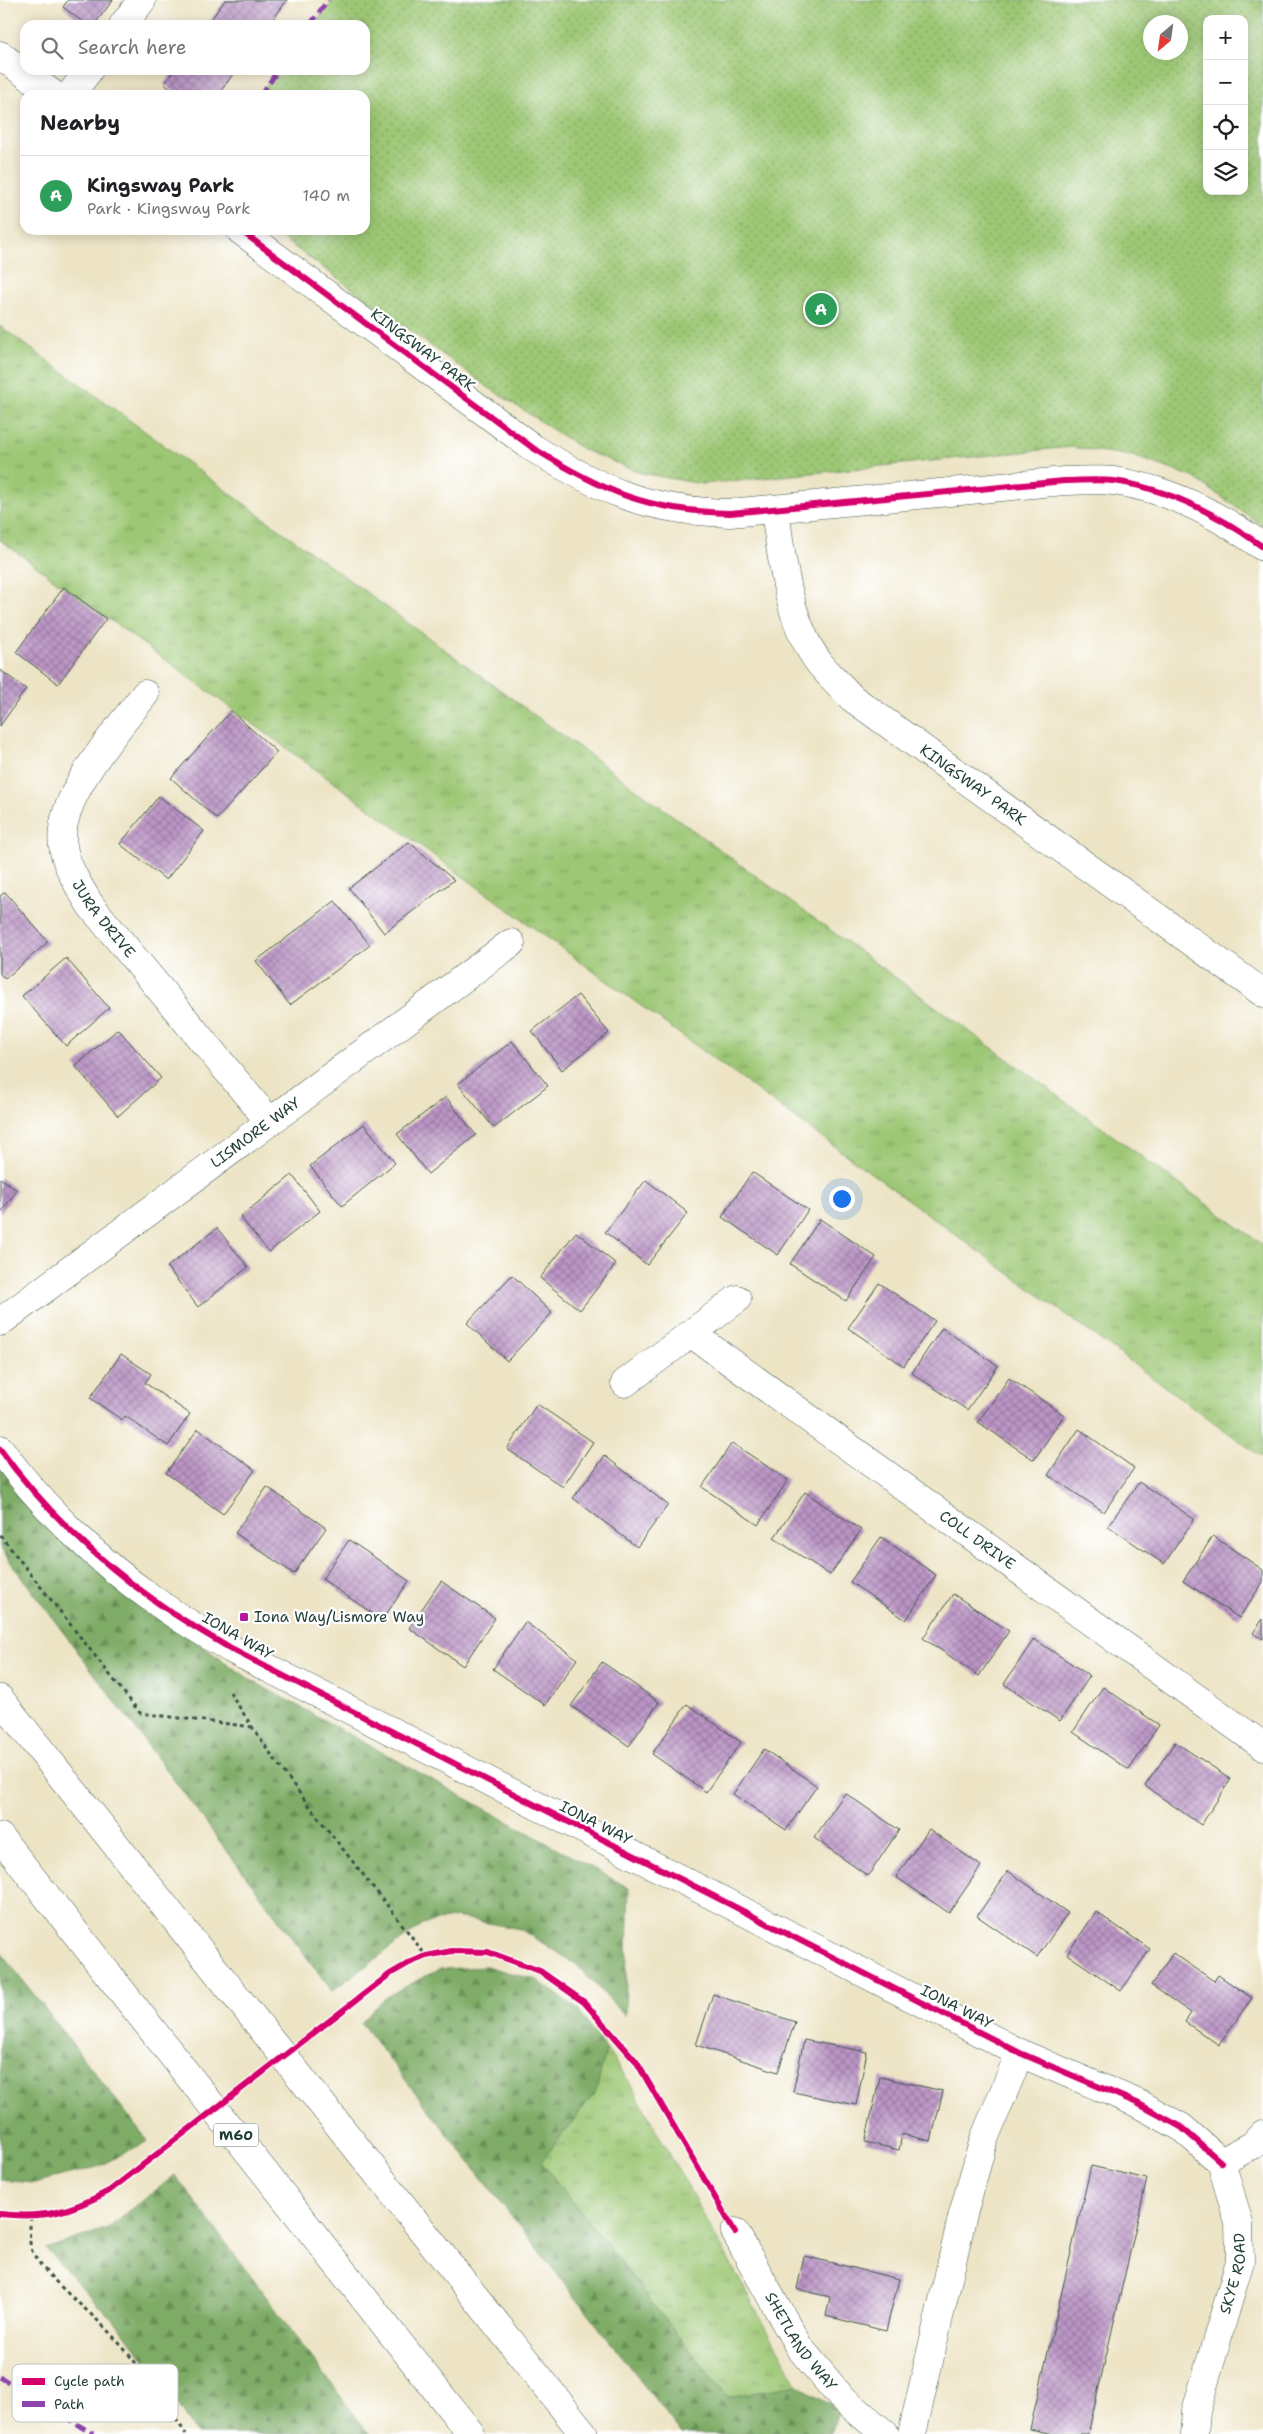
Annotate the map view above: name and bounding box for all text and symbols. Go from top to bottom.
north arrow [1143,15,1188,60]
map controls [1203,15,1248,195]
button: + [1203,15,1248,60]
search box [20,20,370,75]
icon: search [38,34,66,62]
text: Search here [78,35,187,60]
button: − [1203,60,1248,105]
button: locate [1203,105,1248,150]
text: Nearby [40,109,120,137]
button: layers [1203,150,1248,195]
text: Kingsway Park [87,173,234,198]
text: A [50,185,62,206]
text: 140 m [303,185,350,206]
text: Park · Kingsway Park [87,198,250,219]
pin: A [805,290,837,328]
street label: KINGSWAY PARK [367,304,480,396]
street label: KINGSWAY PARK [916,740,1031,830]
street label: JURA DRIVE [67,876,140,962]
street label: LISMORE WAY [206,1093,305,1173]
your location [829,1186,855,1212]
street label: COLL DRIVE [935,1506,1019,1574]
place label: Iona Way/Lismore Way [254,1607,424,1627]
street label: IONA WAY [199,1608,277,1664]
marker: Iona Way/Lismore Way [238,1611,250,1623]
street label: IONA WAY [556,1796,636,1850]
street label: IONA WAY [917,1980,997,2034]
road number: M60 [214,2124,258,2146]
street label: SKYE ROAD [1215,2233,1250,2317]
street label: SHETLAND WAY [760,2289,841,2395]
legend [12,2364,178,2422]
text: Cycle path [54,2372,125,2390]
text: Path [54,2395,85,2413]

